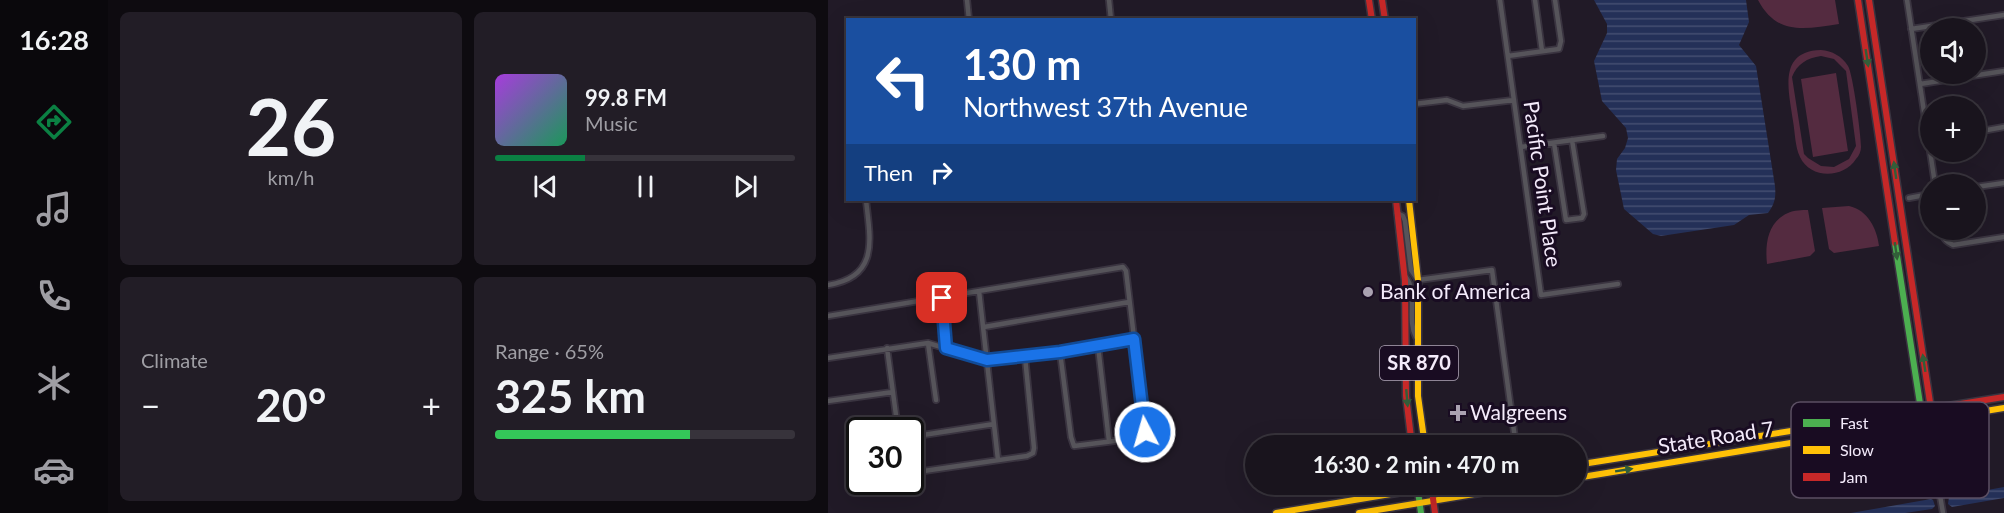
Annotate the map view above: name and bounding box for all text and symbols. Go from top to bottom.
map controls [1920,18,1986,240]
button: sound [1920,18,1986,84]
text: 16:28 [19,23,89,56]
text: 130 m [963,39,1081,89]
icon: left [864,42,942,120]
one-way arrow [1862,48,1871,67]
text: 26 [246,79,336,173]
text: 99.8 FM [585,84,667,111]
text: Northwest 37th Avenue [963,90,1248,123]
button: + [1920,96,1986,162]
street label: Pacific Point Place [1519,99,1568,268]
icon: directions [33,101,75,143]
text: Music [585,111,638,135]
icon: right [925,156,958,189]
text: Then [864,159,913,186]
one-way arrow [1890,160,1899,179]
text: km/h [268,165,314,189]
icon: previous [529,170,562,203]
icon: pause [629,170,662,203]
icon: next [729,170,762,203]
button: − [1920,174,1986,240]
icon: music [33,188,75,230]
one-way arrow [1891,241,1900,260]
pin [916,272,967,323]
icon: phone [33,275,75,317]
place label: Bank of America [1380,278,1531,303]
icon: arrive [925,281,958,314]
marker: Bank of America [1361,285,1375,299]
text: Range · 65% [495,339,604,363]
road number: SR 870 [1380,346,1458,380]
text: Climate [141,348,208,372]
one-way arrow [1919,353,1928,372]
icon: climate [33,362,75,404]
text: 325 km [495,369,646,423]
text: 20° [256,378,326,432]
text: − [141,385,160,425]
text: + [422,385,441,425]
one-way arrow [1402,389,1412,408]
place label: Walgreens [1470,399,1567,424]
position arrow [1113,400,1177,464]
legend [1791,402,1989,498]
marker: Walgreens [1451,406,1465,420]
text: Fast [1840,413,1869,432]
street label: State Road 7 [1656,415,1775,458]
speed limit sign: 30 [846,417,924,495]
text: Slow [1840,440,1874,459]
icon: car [33,449,75,491]
text: 16:30 · 2 min · 470 m [1313,451,1519,478]
one-way arrow [1614,465,1633,474]
text: Jam [1840,467,1868,486]

